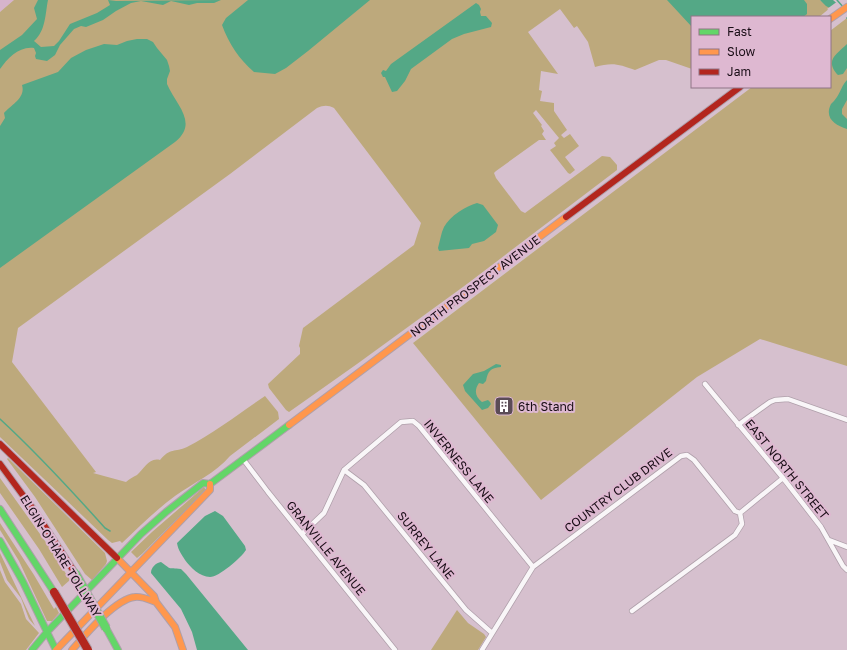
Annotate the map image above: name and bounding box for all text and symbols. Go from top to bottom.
legend [691,16,831,88]
text: Fast [727,24,752,39]
text: Slow [727,44,755,59]
text: Jam [727,64,751,79]
street label: NORTH PROSPECT AVENUE [407,232,543,340]
building icon: 6th Stand [493,395,515,417]
place label: 6th Stand [518,399,574,414]
street label: INVERNESS LANE [421,416,497,506]
street label: EAST NORTH STREET [742,416,832,522]
street label: COUNTRY CLUB DRIVE [561,445,675,535]
street label: ELGIN-O'HARE TOLLWAY [17,492,105,620]
street label: GRANVILLE AVENUE [283,498,369,598]
street label: SURREY LANE [394,508,458,582]

